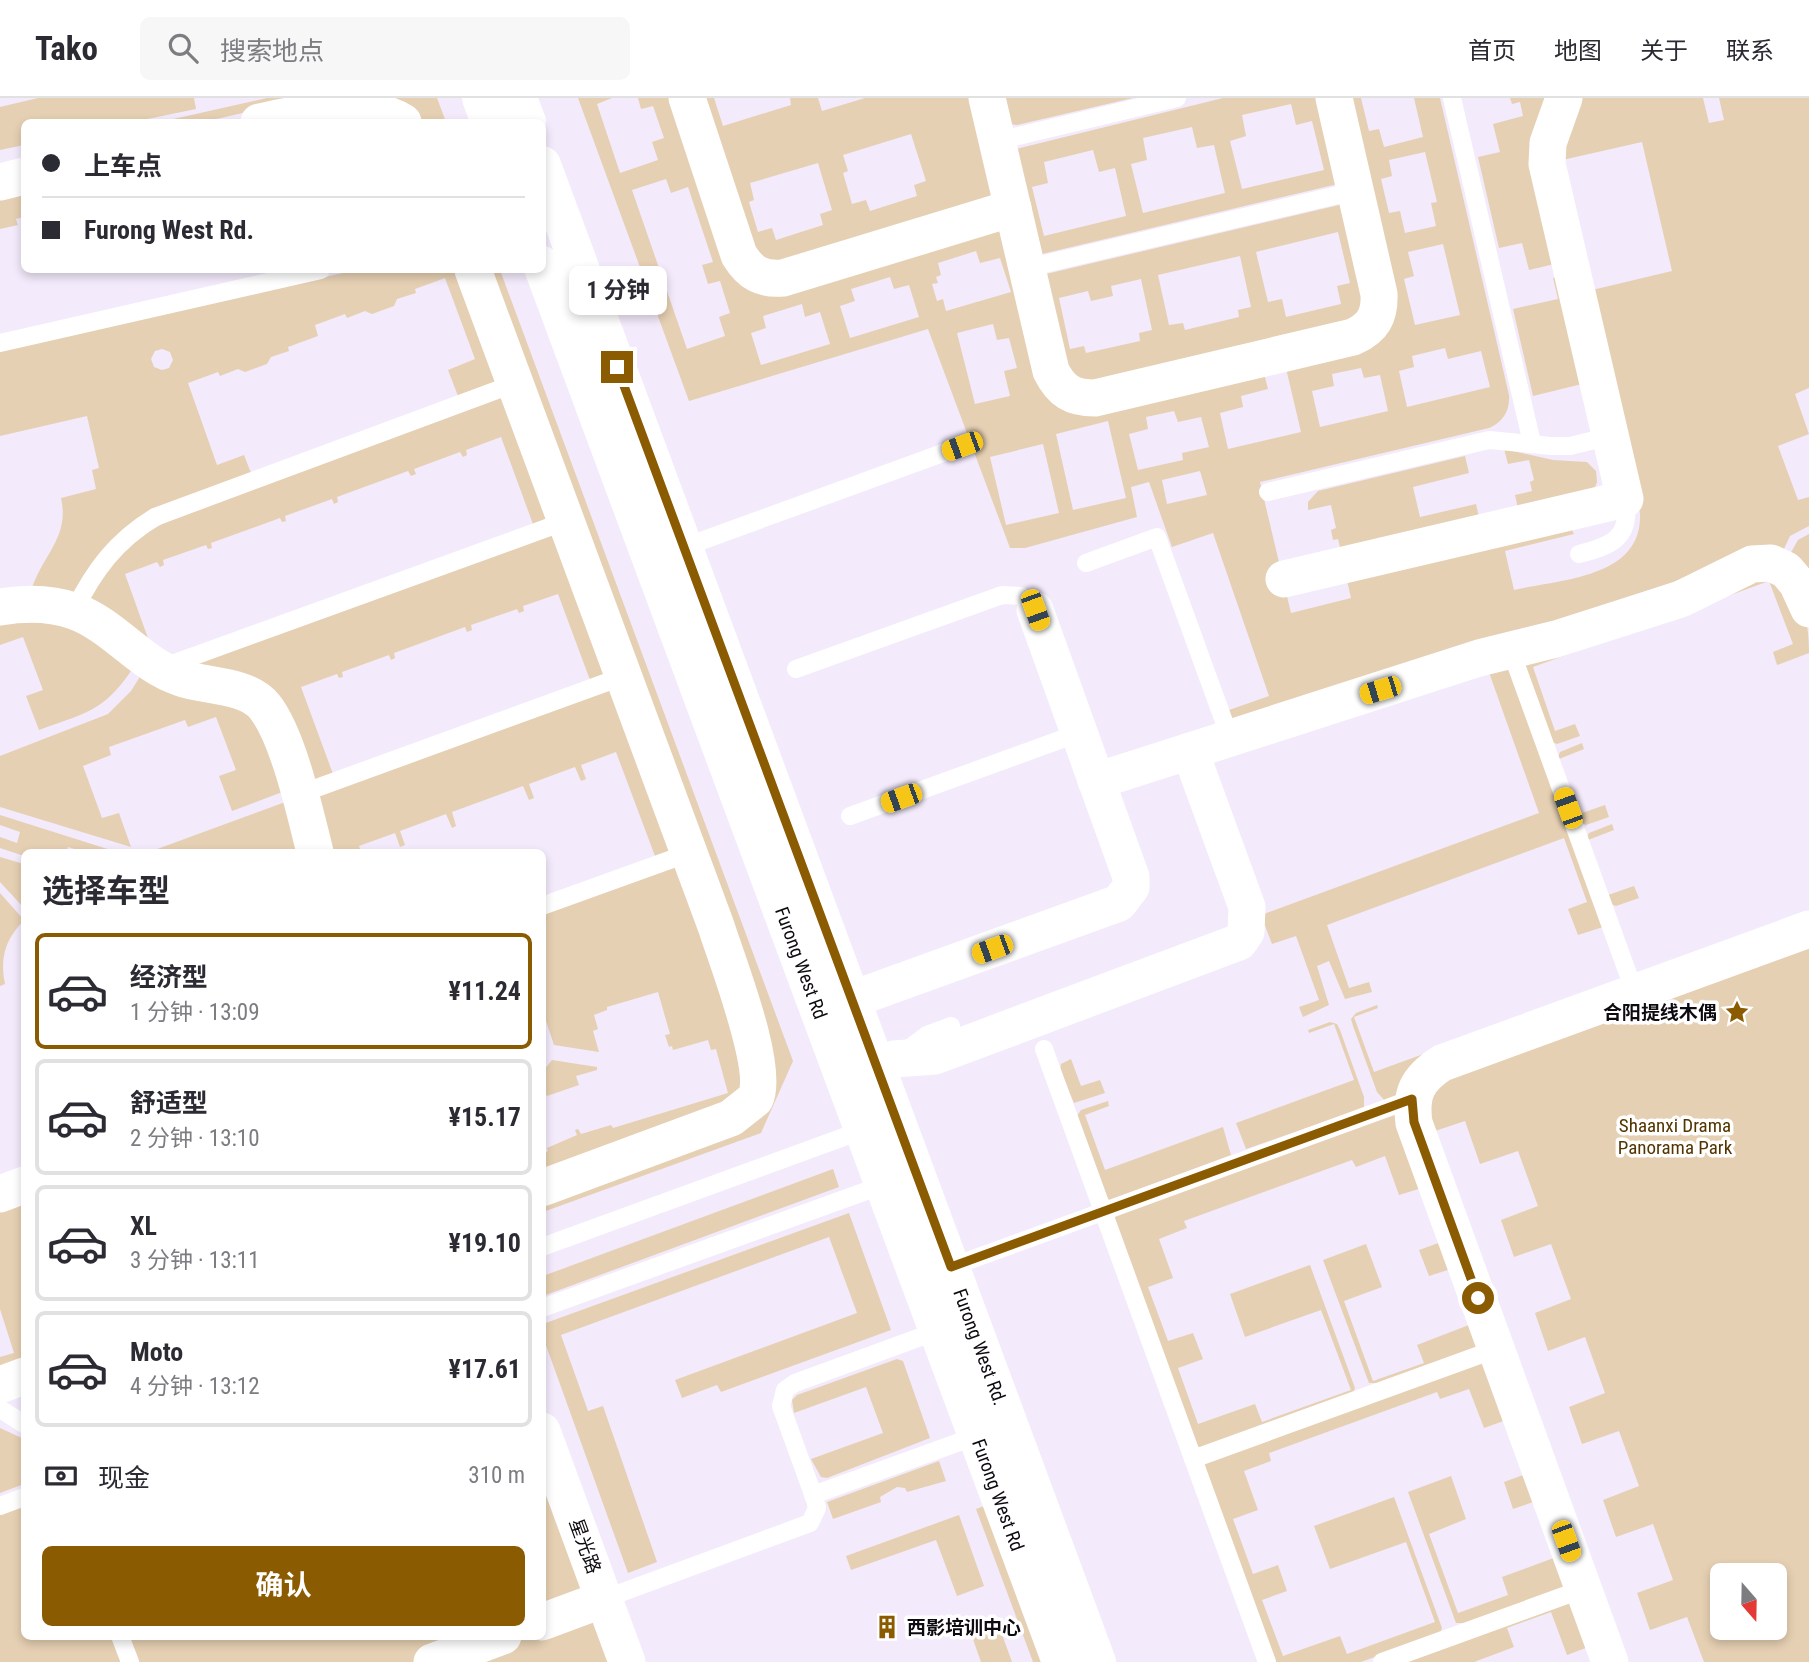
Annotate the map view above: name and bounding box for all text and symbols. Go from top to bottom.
search box [140,17,630,80]
text: Tako [35,29,98,68]
icon: search [164,29,202,67]
text: 搜索地点 [220,36,324,66]
text: 首页 [1468,37,1516,65]
text: 地图 [1554,37,1602,65]
text: 关于 [1640,37,1688,65]
text: 联系 [1726,37,1774,65]
text: 上车点 [84,151,162,181]
text: Furong West Rd. [84,215,254,245]
callout: 1 分钟 [568,266,666,314]
text: 1 分钟 [587,277,649,304]
route end [601,351,633,383]
car [939,429,986,463]
car [1018,587,1053,633]
car [1357,674,1404,706]
car [878,781,925,815]
car [1551,785,1586,831]
text: 选择车型 [42,872,170,910]
street label: Furong West Rd [770,904,832,1022]
car [969,932,1016,966]
icon: car [46,960,109,1023]
text: 经济型 [130,962,208,992]
text: ¥11.24 [449,976,521,1006]
place icon: 合阳提线木偶 [1723,998,1751,1026]
text: 1 分钟 · 13:09 [130,999,260,1026]
place label: 合阳提线木偶 [1603,1001,1717,1024]
icon: car [46,1086,109,1149]
text: 舒适型 [130,1088,208,1118]
text: ¥15.17 [449,1102,521,1132]
park label: Shaanxi Drama Panorama Park [1618,1114,1733,1159]
text: 2 分钟 · 13:10 [130,1125,260,1152]
text: XL [130,1211,157,1241]
icon: car [46,1212,109,1275]
text: ¥19.10 [449,1228,521,1258]
text: 3 分钟 · 13:11 [130,1247,260,1274]
route start [1462,1282,1494,1314]
street label: Furong West Rd. [948,1286,1012,1408]
text: Moto [130,1337,183,1367]
icon: car [46,1338,109,1401]
text: ¥17.61 [449,1354,521,1384]
text: 4 分钟 · 13:12 [130,1373,260,1400]
street label: Furong West Rd [967,1436,1029,1554]
icon: cash [42,1457,80,1495]
text: 310 m [468,1462,525,1489]
text: 现金 [98,1463,150,1493]
street label: 星光路 [564,1515,606,1577]
car [1549,1518,1584,1564]
button: 确认 [42,1546,525,1626]
north arrow [1710,1563,1787,1640]
map controls [1710,1563,1787,1640]
building icon: 西影培训中心 [873,1613,901,1641]
place label: 西影培训中心 [907,1616,1021,1639]

